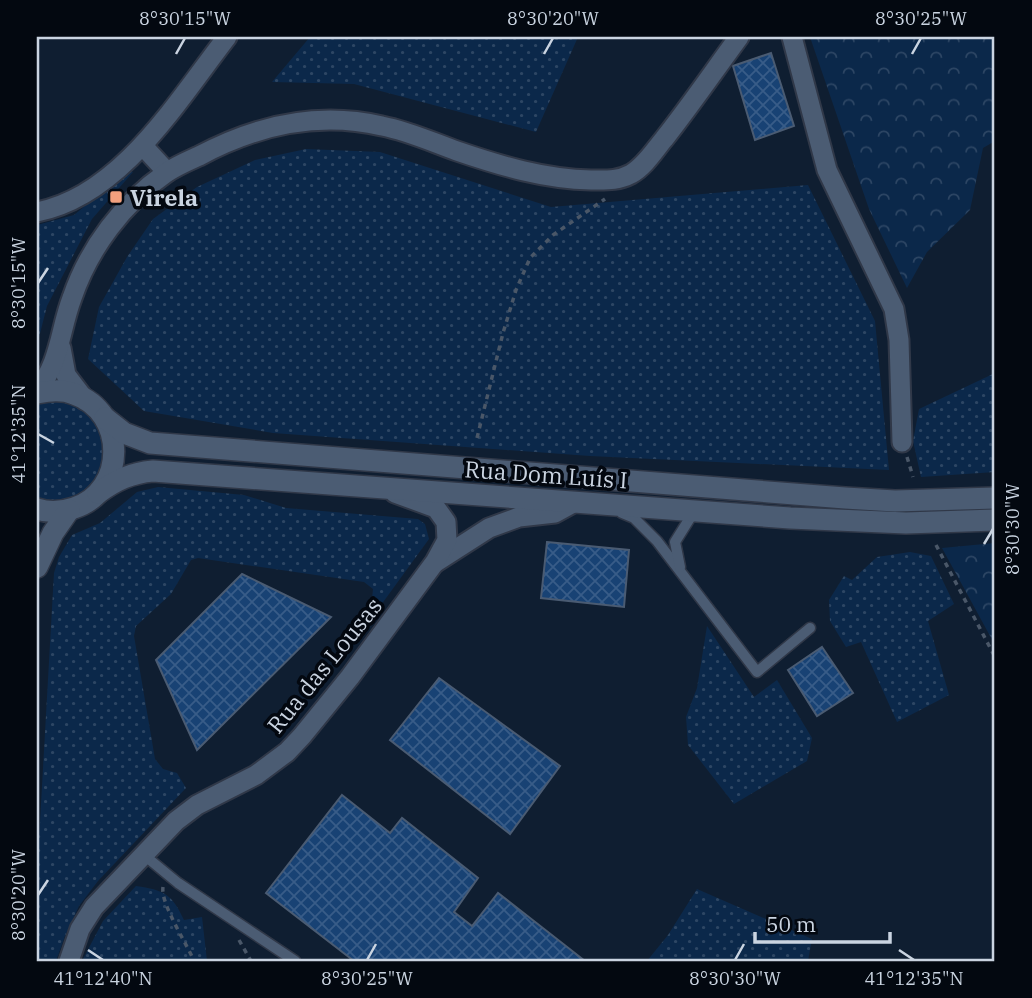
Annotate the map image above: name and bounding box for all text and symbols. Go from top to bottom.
text: 8°30'15"W [139,7,232,30]
text: 8°30'20"W [507,7,600,30]
text: 8°30'25"W [875,7,968,30]
place label: Virela [130,182,198,212]
marker: Virela [108,189,124,205]
text: 8°30'15"W [7,236,30,329]
text: 41°12'35"N [7,385,30,484]
street label: Rua Dom Luís I [463,453,629,495]
text: 8°30'30"W [1001,482,1024,575]
street label: Rua das Lousas [260,591,388,739]
text: 8°30'20"W [7,848,30,941]
scale bar [755,900,890,944]
text: 50 m [766,910,816,938]
text: 41°12'40"N [54,967,153,990]
text: 8°30'25"W [321,967,414,990]
text: 8°30'30"W [689,967,782,990]
text: 41°12'35"N [865,967,964,990]

